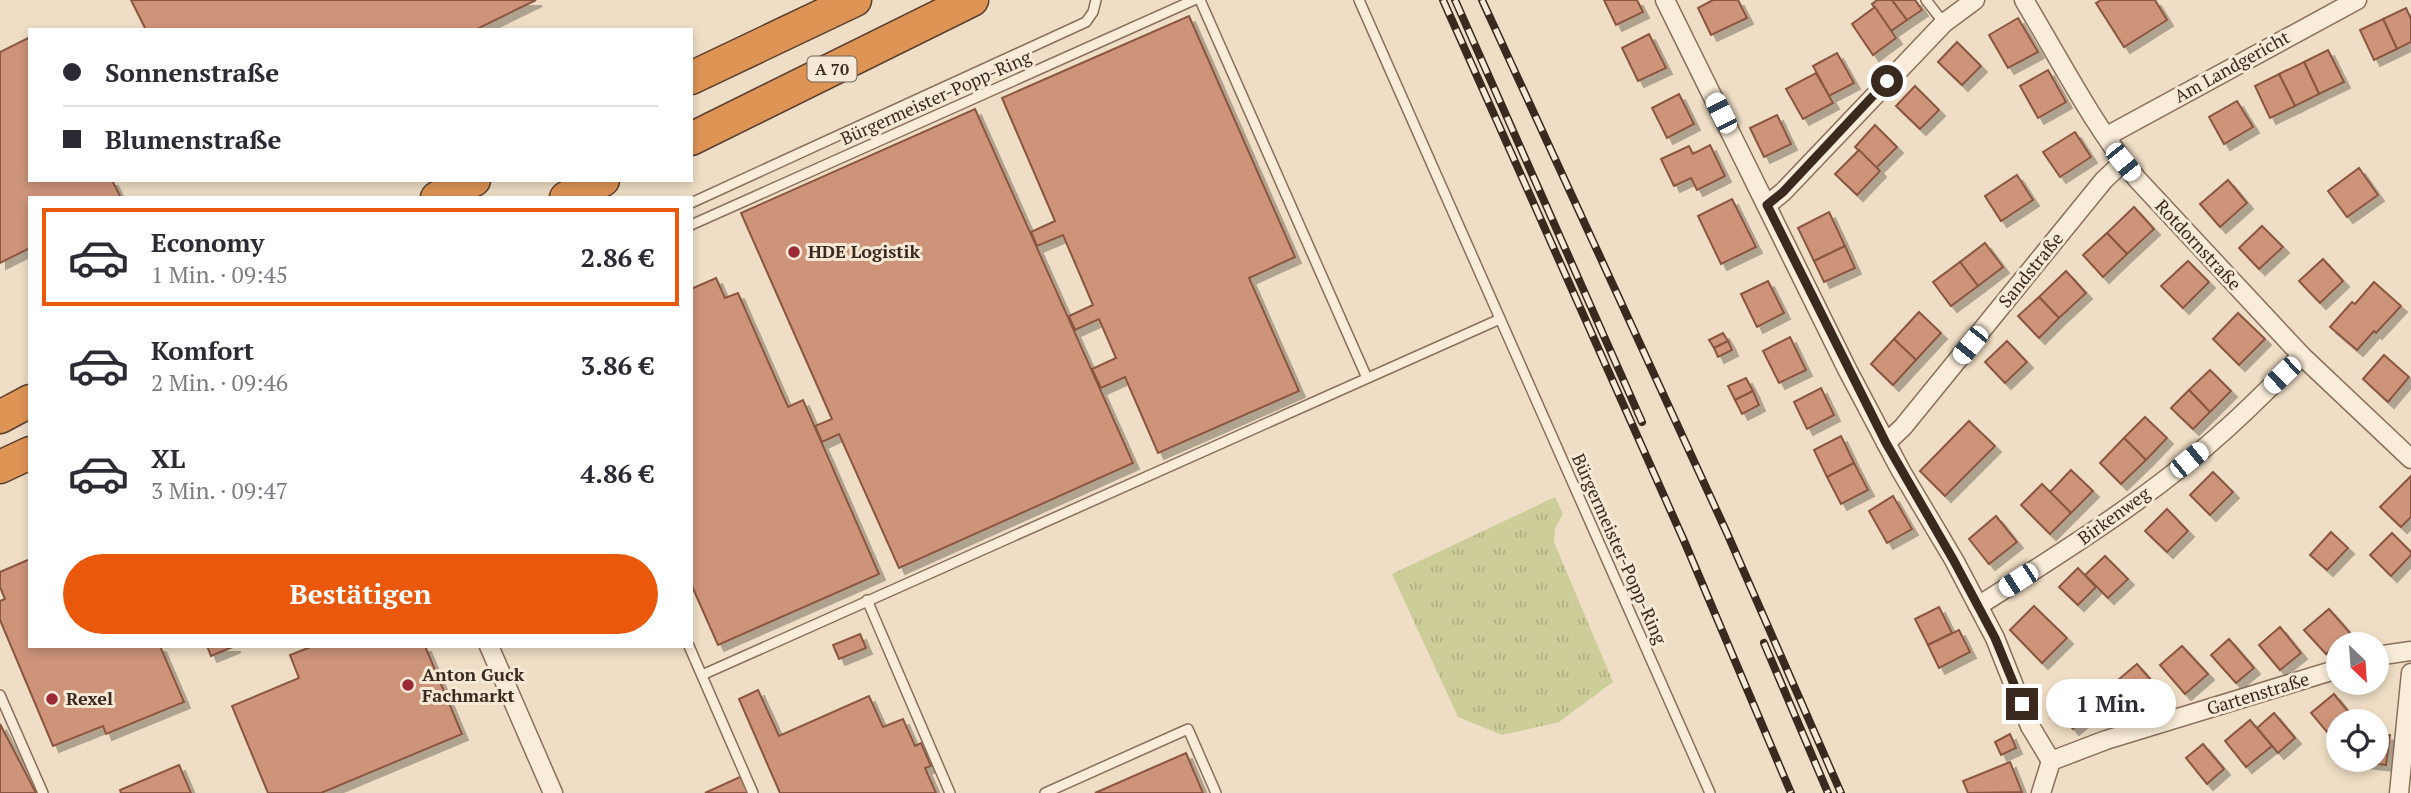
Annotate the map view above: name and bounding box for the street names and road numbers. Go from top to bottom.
street label: Am Landgericht [2170,24,2294,108]
street label: Bürgermeister-Popp-Ring [836,44,1035,150]
road number: A 70 [808,57,856,82]
street label: Rotdornstraße [2150,194,2247,295]
street label: Sandstraße [1992,227,2068,312]
street label: Bürgermeister-Popp-Ring [1567,449,1673,648]
street label: Birkenweg [2073,481,2155,549]
street label: Gartenstraße [2204,666,2312,720]

